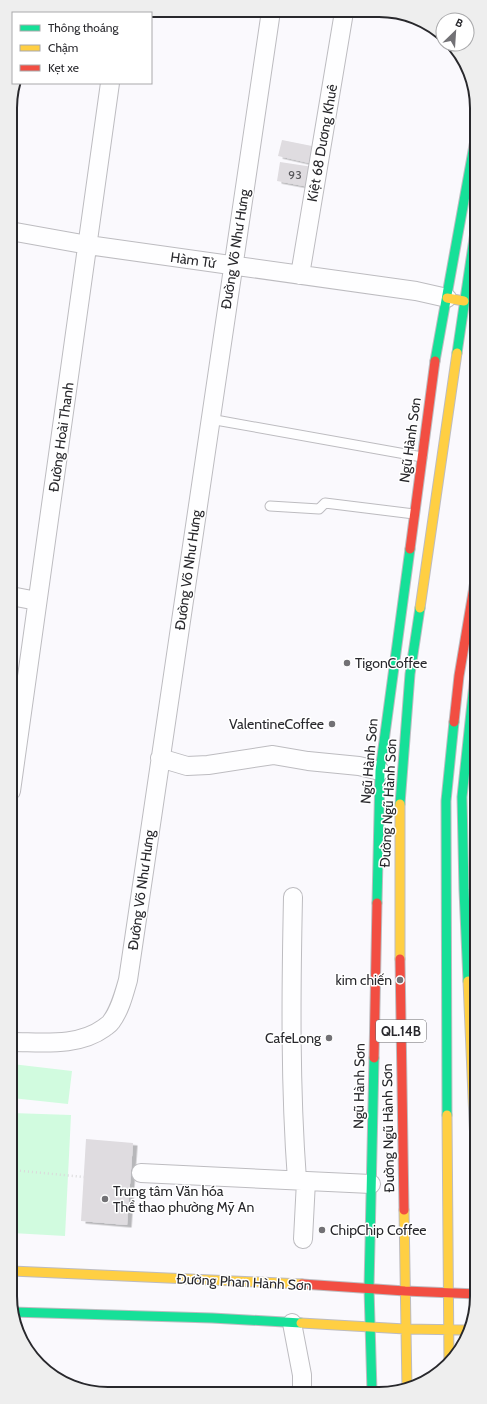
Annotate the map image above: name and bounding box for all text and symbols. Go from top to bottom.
legend [12,12,152,84]
north arrow [435,12,475,52]
text: B [453,15,465,31]
text: Thông thoáng [48,20,119,35]
text: Chậm [48,40,78,55]
text: Kẹt xe [48,60,79,75]
street label: Kiệt 68 Dương Khuê [303,83,341,203]
house number: 93 [288,167,302,182]
street label: Đường Võ Như Hưng [217,187,254,310]
street label: Hàm Tử [169,248,218,272]
street label: Đường Hoài Thanh [44,381,78,493]
street label: Ngũ Hành Sơn [395,396,425,484]
street label: Đường Võ Như Hưng [171,508,206,631]
place label: TigonCoffee [355,654,427,672]
marker: TigonCoffee [342,658,352,668]
place label: ValentineCoffee [229,715,324,733]
street label: Ngũ Hành Sơn [356,717,382,805]
marker: ValentineCoffee [327,719,337,729]
street label: Đường Ngũ Hành Sơn [376,738,400,868]
street label: Đường Võ Như Hưng [124,828,159,951]
place label: kim chiến [335,971,392,989]
marker: kim chiến [395,975,405,985]
road number: QL.14B [376,1020,426,1042]
place label: CafeLong [265,1029,322,1047]
marker: CafeLong [324,1033,334,1043]
street label: Ngũ Hành Sơn [349,1043,369,1129]
street label: Đường Ngũ Hành Sơn [378,1063,398,1193]
place label: Trung tâm Văn hóa Thể thao phường Mỹ An [113,1182,254,1216]
marker: Trung tâm Văn hóa Thể thao phường Mỹ An [100,1194,110,1204]
place label: ChipChip Coffee [330,1221,427,1239]
marker: ChipChip Coffee [317,1225,327,1235]
street label: Đường Phan Hành Sơn [176,1269,312,1295]

